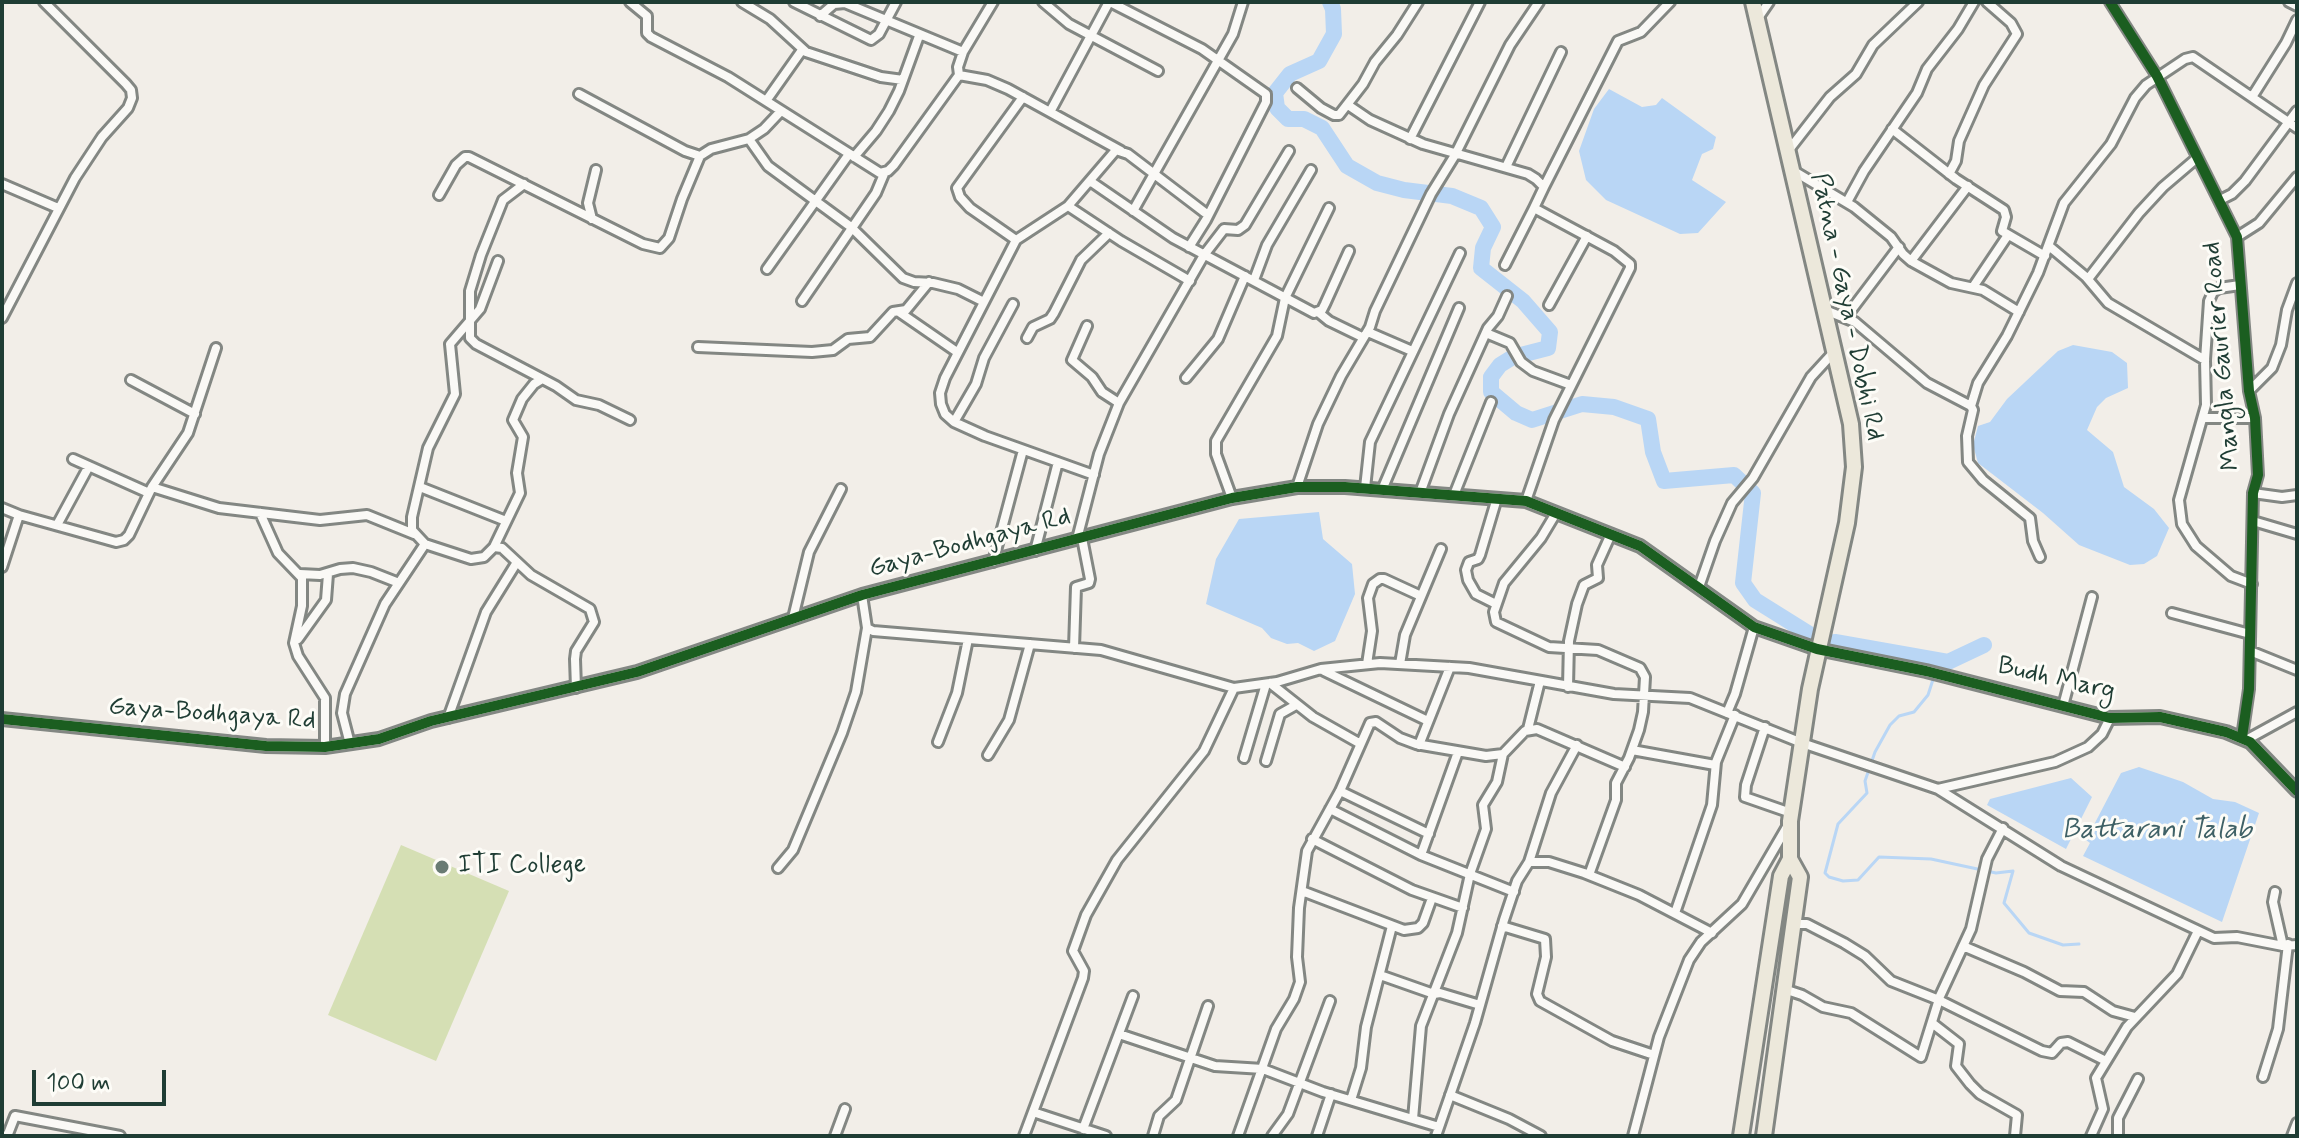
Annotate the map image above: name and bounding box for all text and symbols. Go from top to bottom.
street label: Patna - Gaya - Dobhi Rd [1802,170,1890,444]
street label: Mangla Gaurier Road [2197,240,2249,472]
street label: Gaya-Bodhgaya Rd [866,502,1074,586]
street label: Budh Marg [1994,651,2118,709]
street label: Gaya-Bodhgaya Rd [107,692,317,738]
water label: Battarani Talab [2062,814,2252,848]
place label: ITI College [458,851,586,883]
marker: ITI College [433,858,451,876]
scale bar [36,1054,170,1104]
text: 100 m [46,1068,110,1099]

